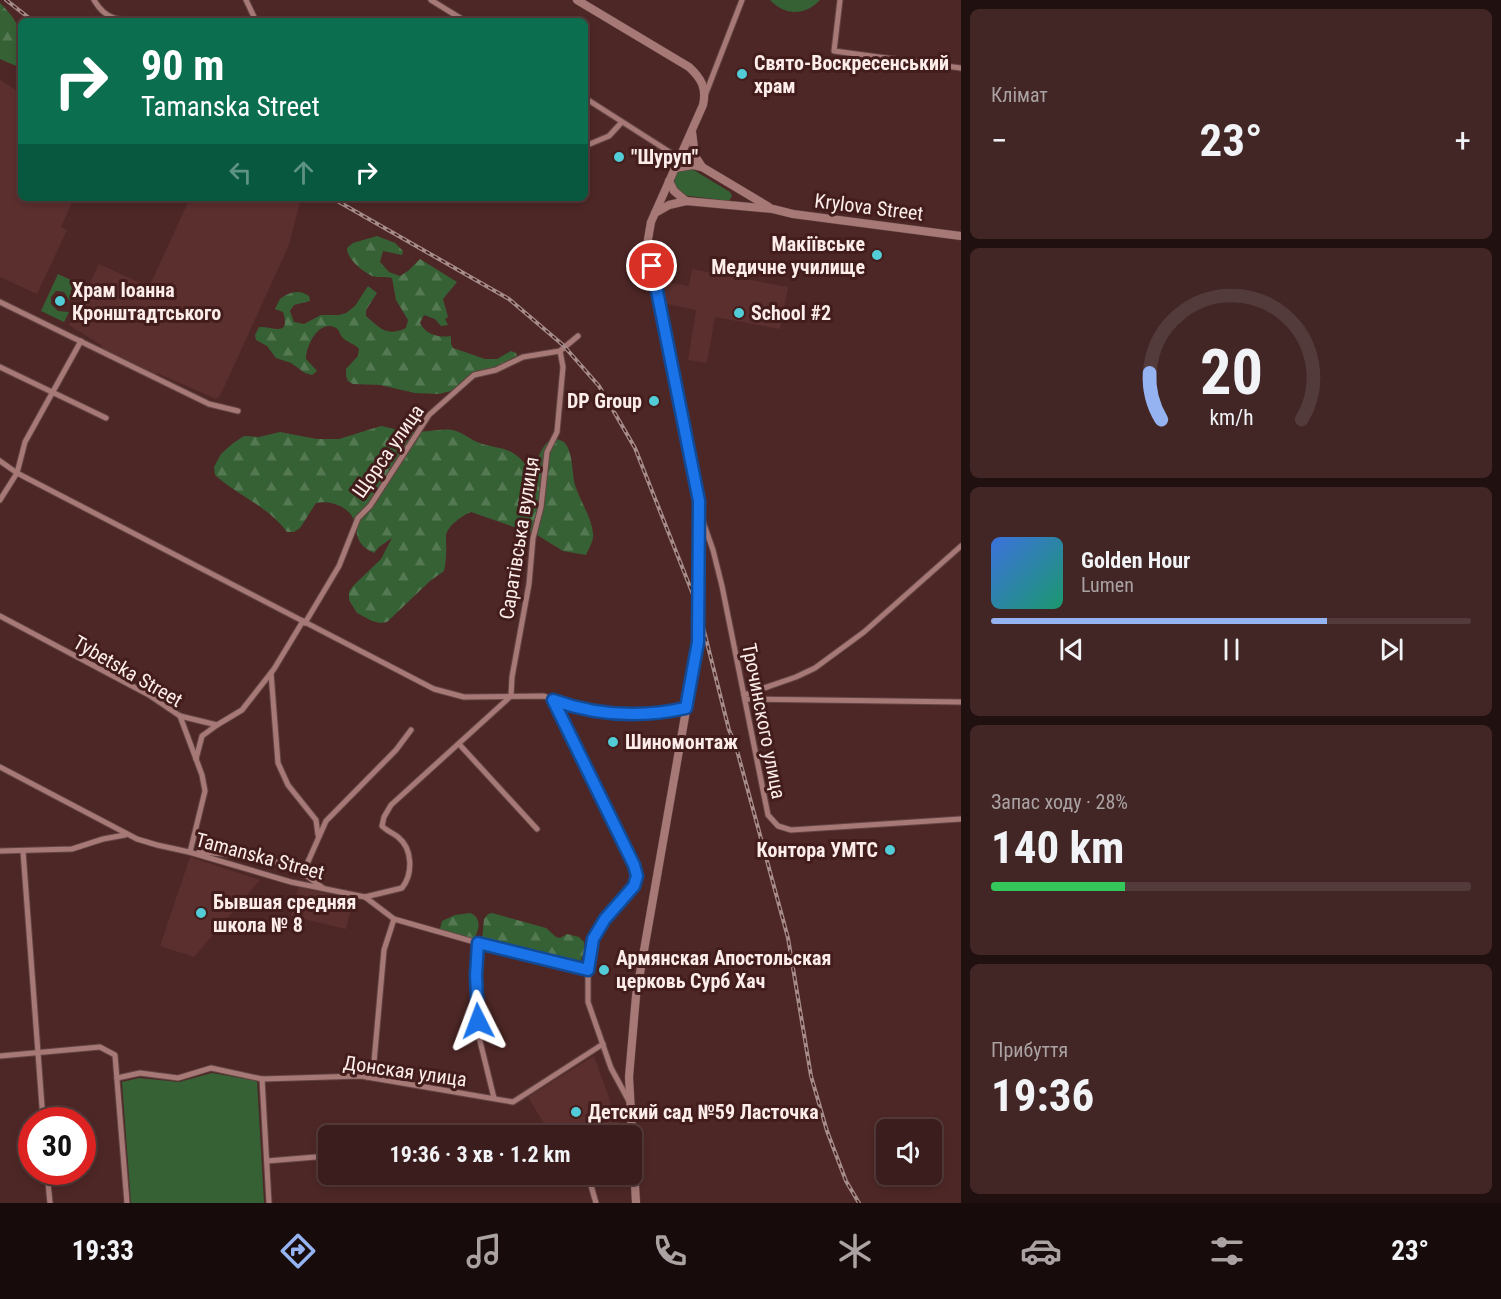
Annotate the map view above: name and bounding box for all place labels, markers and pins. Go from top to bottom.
place label: Свято-Воскресенський храм [754,51,949,98]
marker: Свято-Воскресенський храм [735,67,749,81]
place label: "Шуруп" [631,145,698,169]
marker: "Шуруп" [612,150,626,164]
place label: Макіївське Медичне училище [711,232,865,279]
pin [626,240,677,291]
marker: Макіївське Медичне училище [870,248,884,262]
place label: Храм Іоанна Кронштадтського [72,278,221,325]
marker: Храм Іоанна Кронштадтського [53,294,67,308]
place label: School #2 [751,301,831,325]
marker: School #2 [732,306,746,320]
place label: DP Group [567,389,642,413]
marker: DP Group [647,394,661,408]
place label: Шиномонтаж [625,730,738,754]
marker: Шиномонтаж [606,735,620,749]
place label: Контора УМТС [757,838,878,862]
marker: Контора УМТС [883,843,897,857]
place label: Бывшая средняя школа № 8 [213,890,356,937]
marker: Бывшая средняя школа № 8 [194,906,208,920]
place label: Армянская Апостольская церковь Сурб Хач [616,946,831,993]
marker: Армянская Апостольская церковь Сурб Хач [597,963,611,977]
place label: Детский сад №59 Ласточка [588,1100,819,1124]
marker: Детский сад №59 Ласточка [569,1105,583,1119]

